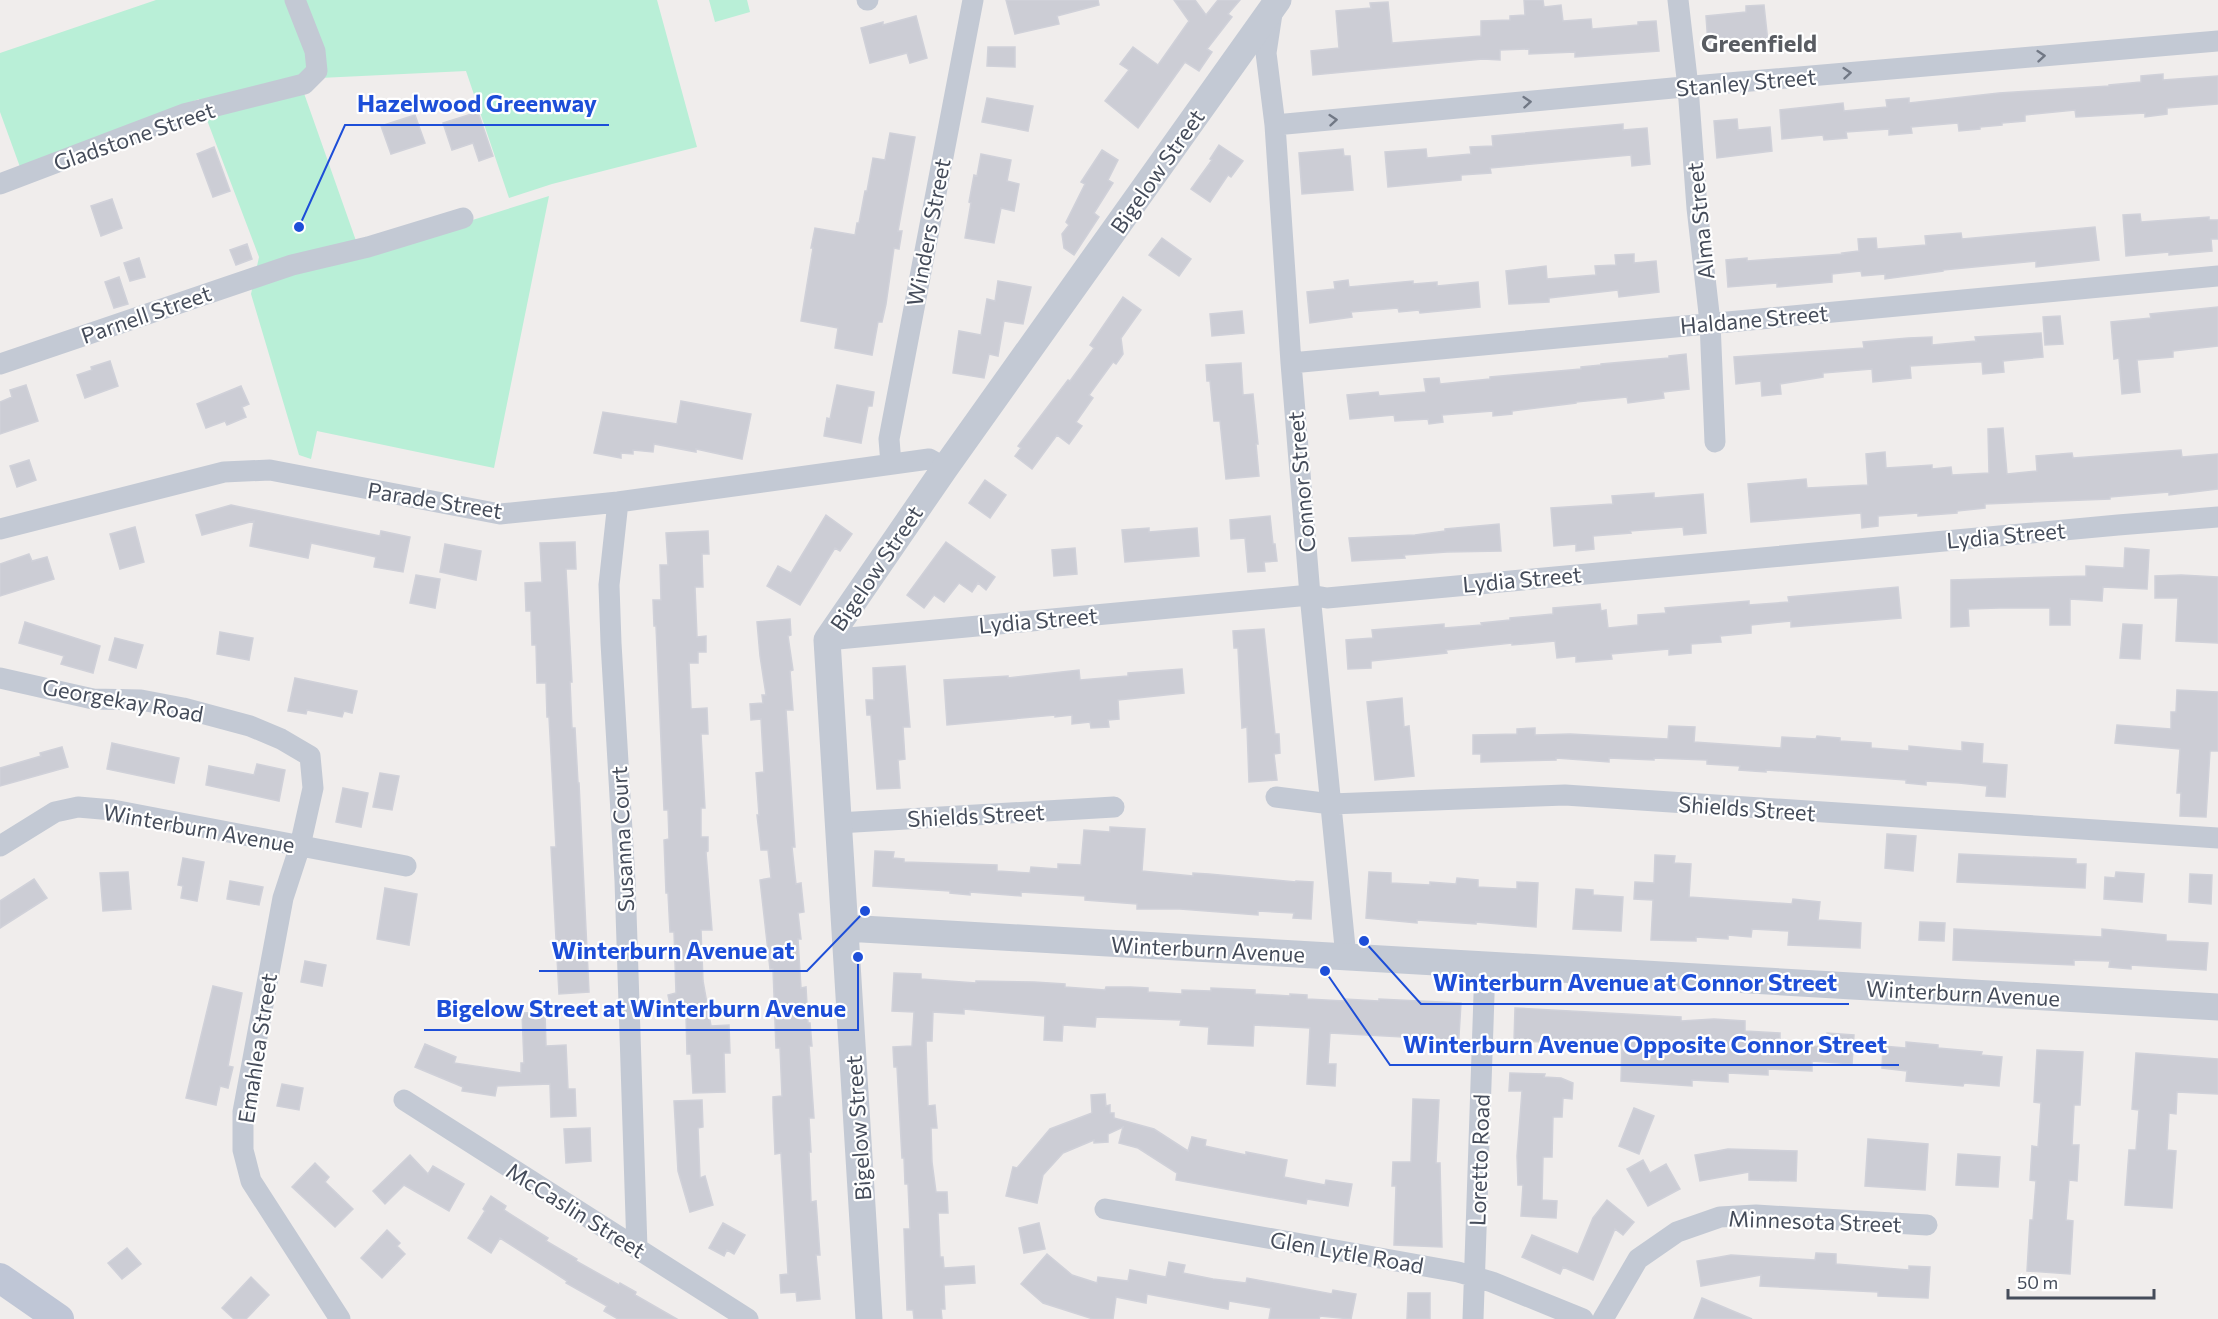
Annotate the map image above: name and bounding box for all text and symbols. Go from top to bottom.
district label: Greenfield [1701,28,1817,57]
one-way arrow [2037,50,2046,63]
street label: Stanley Street [1675,62,1817,102]
one-way arrow [1842,67,1851,80]
callout: Hazelwood Greenway [345,83,609,125]
text: Hazelwood Greenway [357,88,597,117]
street label: Gladstone Street [50,96,218,176]
one-way arrow [1523,96,1532,109]
street label: Bigelow Street [1104,104,1210,238]
one-way arrow [1329,114,1338,127]
street label: Winders Street [900,156,956,308]
street label: Alma Street [1680,161,1720,281]
street label: Parnell Street [77,279,215,349]
street label: Haldane Street [1679,299,1829,339]
street label: Connor Street [1281,410,1321,554]
street label: Parade Street [366,476,504,524]
street label: Bigelow Street [824,500,928,636]
street label: Lydia Street [1945,516,2067,554]
street label: Lydia Street [1461,560,1583,598]
street label: Lydia Street [977,601,1099,639]
street label: Georgekay Road [40,673,206,727]
street label: Susanna Court [605,765,639,913]
street label: Shields Street [1677,790,1817,826]
street label: Winterburn Avenue [101,798,297,858]
street label: Shields Street [907,798,1045,832]
callout: Winterburn Avenue at [539,929,807,971]
street label: Winterburn Avenue [1110,930,1306,968]
text: Winterburn Avenue at [551,935,795,964]
callout: Winterburn Avenue at Connor Street [1421,962,1849,1004]
text: Winterburn Avenue at Connor Street [1433,967,1837,996]
street label: Emahlea Street [232,971,282,1125]
street label: Winterburn Avenue [1865,974,2061,1012]
callout: Bigelow Street at Winterburn Avenue [424,988,858,1030]
text: Bigelow Street at Winterburn Avenue [436,993,846,1022]
callout: Winterburn Avenue Opposite Connor Street [1390,1023,1899,1065]
text: Winterburn Avenue Opposite Connor Street [1403,1029,1887,1058]
street label: Bigelow Street [839,1054,877,1202]
street label: Loretto Road [1463,1093,1495,1227]
street label: McCaslin Street [502,1156,650,1264]
street label: Minnesota Street [1728,1204,1902,1238]
street label: Glen Lytle Road [1268,1225,1426,1279]
scale bar [2008,1262,2154,1300]
text: 50 m [2017,1271,2058,1293]

